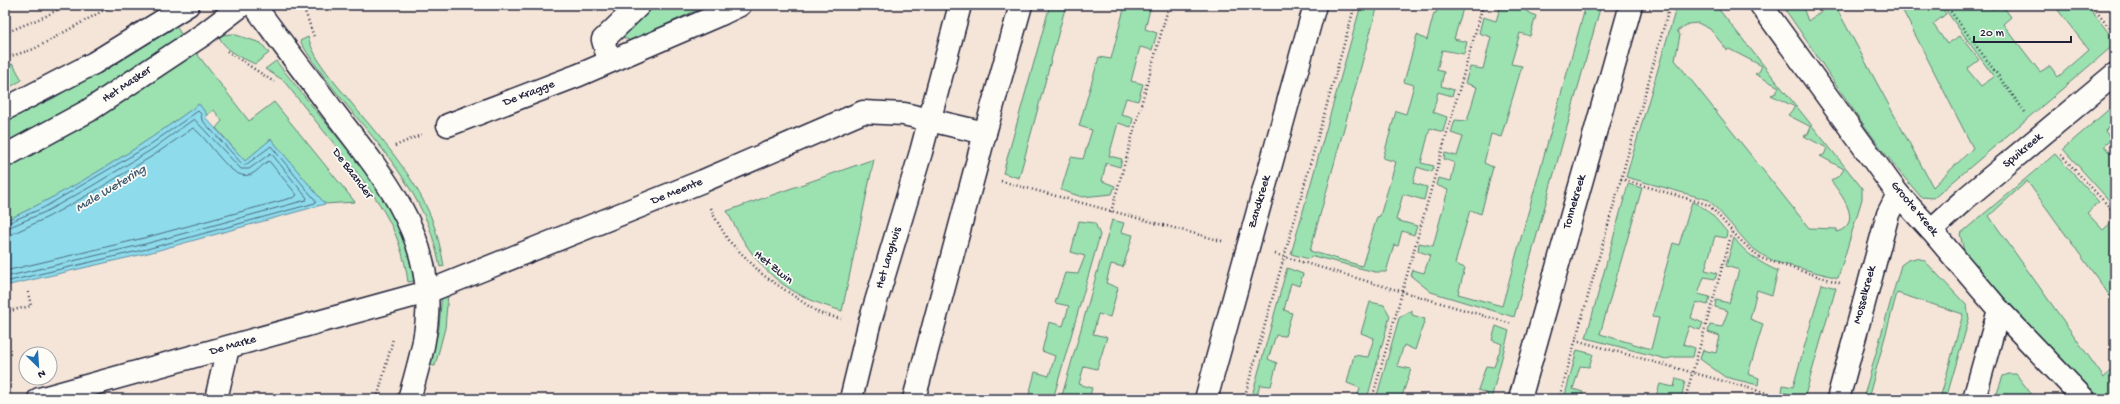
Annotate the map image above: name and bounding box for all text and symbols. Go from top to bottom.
scale bar [1974,18,2071,44]
text: 20 m [1980,27,2005,41]
street label: Het Masker [100,63,156,106]
street label: De Kragge [500,77,558,111]
street label: Spuikreek [2000,129,2047,171]
street label: De Baander [328,145,377,203]
water label: Male Wetering [73,161,150,216]
street label: Zandkreek [1246,172,1275,230]
street label: Tonnekreek [1560,172,1590,232]
street label: De Meente [648,175,706,209]
street label: Groote Kreek [1887,179,1942,240]
street label: Het Langhuis [873,225,905,290]
street label: Het Zwin [751,248,796,288]
street label: Mosselkreek [1851,263,1880,326]
street label: De Marke [207,332,259,360]
north arrow [18,346,58,386]
text: N [36,366,47,380]

